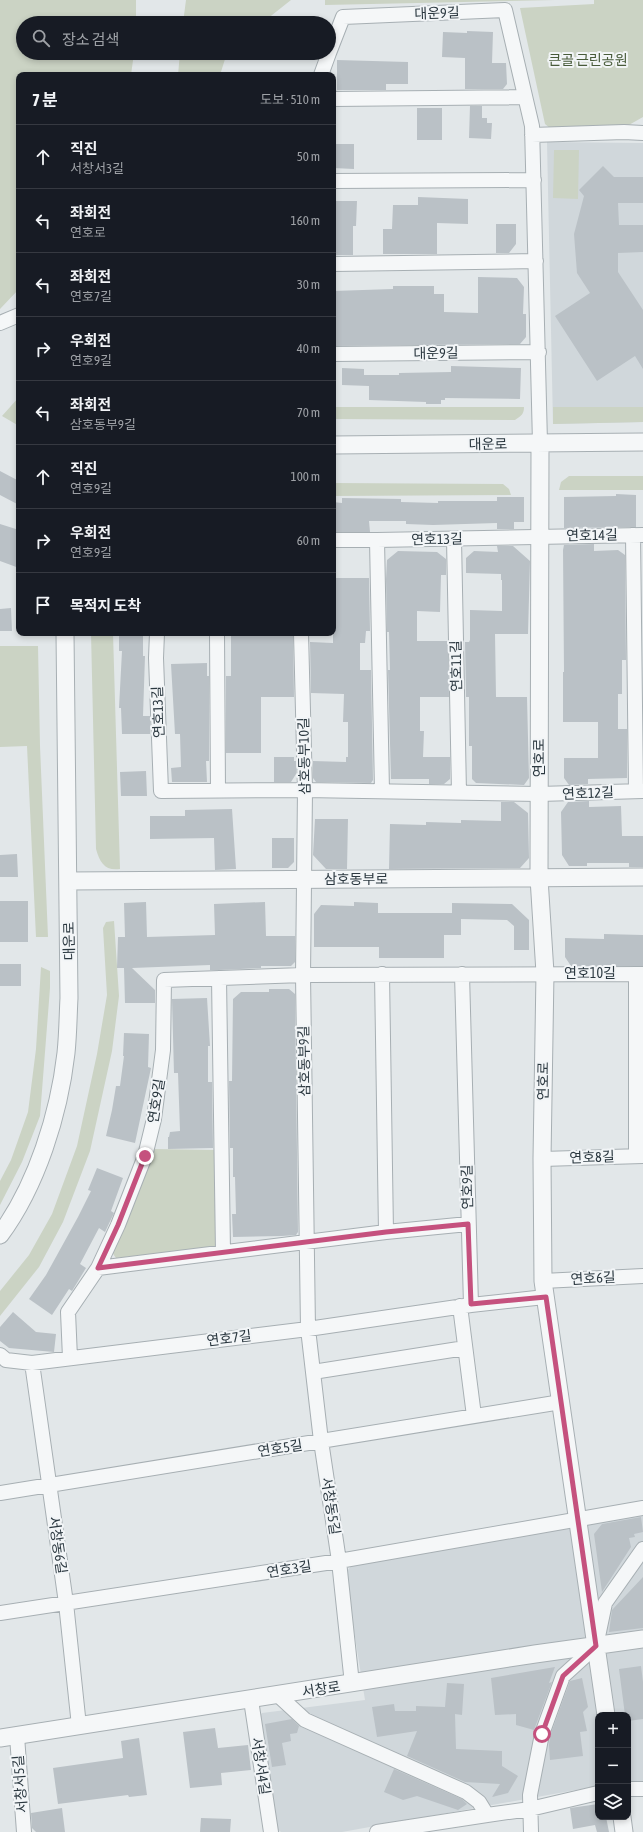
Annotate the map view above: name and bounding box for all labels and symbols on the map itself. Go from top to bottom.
street label: 대운9길 [414,4,460,22]
park label: 큰골 근린공원 [548,52,628,68]
street label: 대운9길 [413,345,459,361]
street label: 대운로 [469,436,508,452]
street label: 연호14길 [566,527,618,543]
street label: 연호13길 [411,531,463,547]
street label: 연호11길 [448,640,464,692]
street label: 연호13길 [149,686,167,738]
street label: 삼호동부10길 [295,717,313,795]
street label: 연호로 [531,739,547,777]
street label: 연호12길 [562,784,614,802]
street label: 삼호동부로 [324,871,388,887]
street label: 대운로 [61,921,77,960]
street label: 연호10길 [564,965,616,981]
street label: 삼호동부9길 [295,1025,313,1097]
street label: 연호로 [535,1061,551,1100]
street label: 연호9길 [145,1077,167,1125]
route end [136,1147,154,1165]
street label: 연호8길 [569,1148,615,1166]
street label: 연호9길 [459,1164,475,1210]
street label: 연호6길 [570,1269,616,1287]
street label: 연호7길 [206,1327,252,1349]
street label: 연호5길 [256,1437,304,1459]
street label: 서창동5길 [319,1476,343,1536]
street label: 서창동6길 [46,1515,70,1575]
street label: 연호3길 [265,1558,313,1580]
street label: 서창로 [301,1678,341,1700]
route start [533,1725,551,1743]
street label: 서창서4길 [249,1736,273,1796]
street label: 서창서5길 [10,1754,30,1814]

